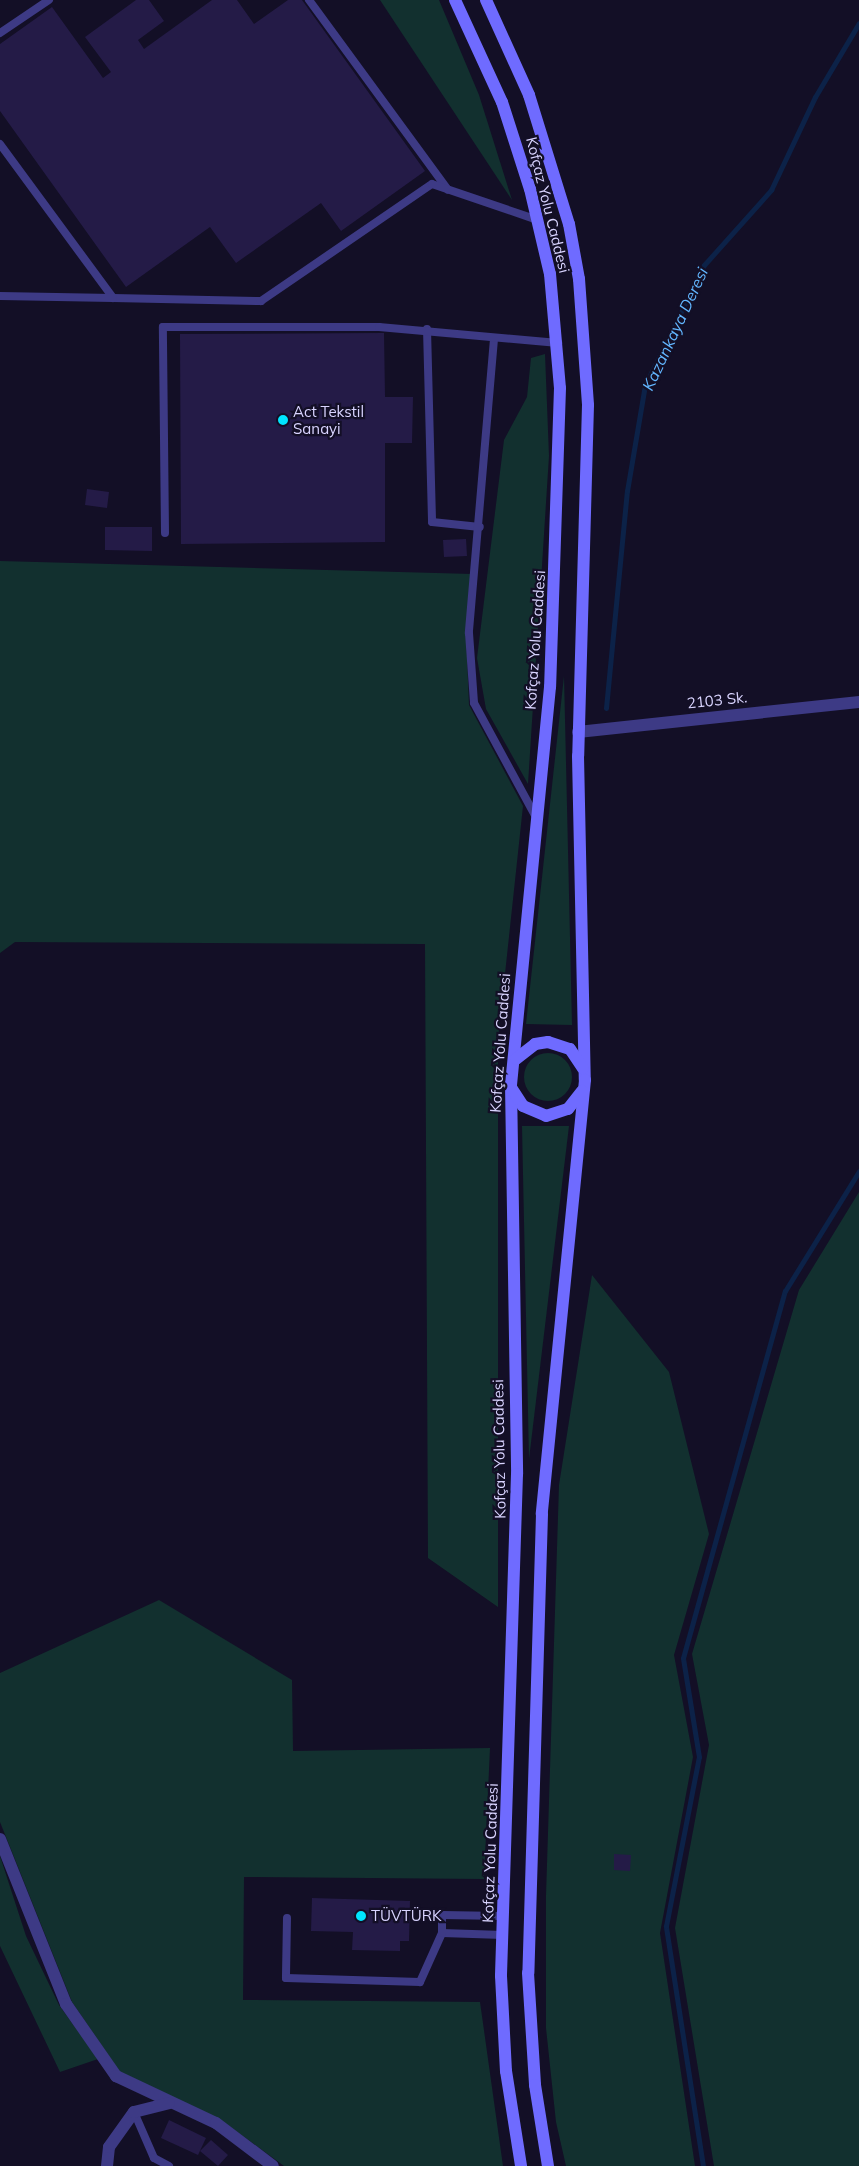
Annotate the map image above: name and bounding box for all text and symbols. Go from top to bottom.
street label: Kofçaz Yolu Caddesi [522,135,574,275]
water label: Kazankaya Deresi [638,264,712,394]
place label: Act Tekstil Sanayi [293,402,364,437]
marker: Act Tekstil Sanayi [277,414,289,426]
street label: Kofçaz Yolu Caddesi [521,570,549,710]
street label: 2103 Sk. [686,688,748,712]
street label: Kofçaz Yolu Caddesi [486,973,514,1113]
street label: Kofçaz Yolu Caddesi [489,1379,509,1519]
street label: Kofçaz Yolu Caddesi [479,1783,501,1923]
place label: TÜVTÜRK [371,1907,442,1925]
marker: TÜVTÜRK [355,1910,367,1922]

